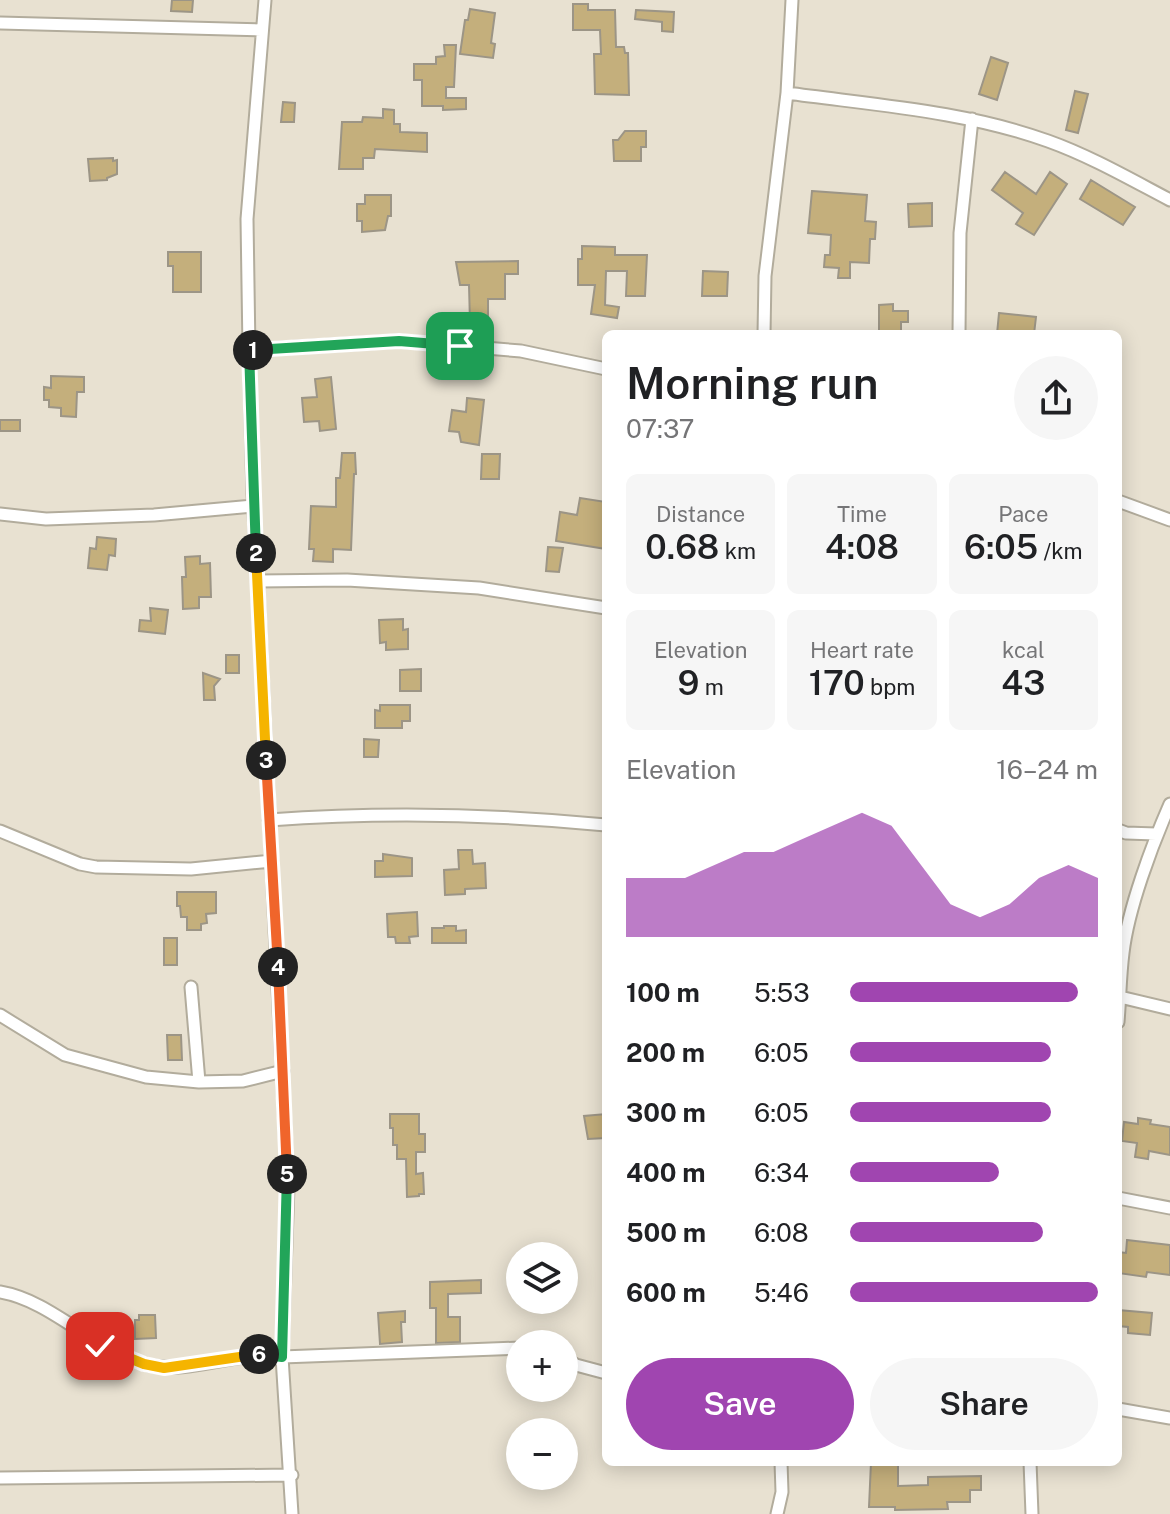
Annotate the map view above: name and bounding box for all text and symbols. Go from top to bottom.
pin [426,312,494,380]
icon: arrive [438,324,482,368]
pin: 1 [233,330,273,370]
text: 1 [248,337,258,363]
button: share [1014,356,1098,440]
text: Morning run [626,357,879,409]
text: 07:37 [626,413,694,444]
text: Distance [656,501,745,527]
text: Time [837,501,887,527]
text: Pace [998,501,1048,527]
text: 0.68 [645,527,719,567]
text: 4:08 [825,527,899,567]
text: 6:05 [964,527,1038,567]
pin: 2 [236,533,276,573]
text: km [719,538,756,564]
text: /km [1038,538,1083,564]
text: 2 [249,540,263,566]
text: Elevation [654,637,747,663]
text: Heart rate [810,637,914,663]
text: kcal [1002,637,1045,663]
text: 9 [678,663,699,703]
text: 170 [809,663,865,703]
text: 43 [1001,663,1045,703]
text: m [699,674,724,700]
text: bpm [865,674,915,700]
pin: 3 [246,740,286,780]
text: 3 [259,747,273,773]
text: Elevation [626,754,736,785]
text: 16–24 m [996,754,1098,785]
pin: 4 [258,947,298,987]
text: 4 [271,954,285,980]
text: 100 m [626,977,700,1008]
text: 5:53 [754,977,810,1008]
text: 200 m [626,1037,705,1068]
text: 6:05 [754,1037,809,1068]
text: 300 m [626,1097,706,1128]
text: 6:05 [754,1097,809,1128]
pin: 5 [267,1154,307,1194]
text: 400 m [626,1157,706,1188]
text: 6:34 [754,1157,809,1188]
text: 5 [280,1161,294,1187]
text: 500 m [626,1217,706,1248]
text: 6:08 [754,1217,809,1248]
map controls [506,1242,578,1490]
button: layers [506,1242,578,1314]
text: 600 m [626,1277,706,1308]
text: 5:46 [754,1277,809,1308]
pin [66,1312,134,1380]
icon: check [78,1324,122,1368]
button: + [506,1330,578,1402]
pin: 6 [239,1334,279,1374]
text: 6 [252,1341,266,1367]
button: Save [626,1358,854,1450]
button: Share [870,1358,1098,1450]
button: − [506,1418,578,1490]

